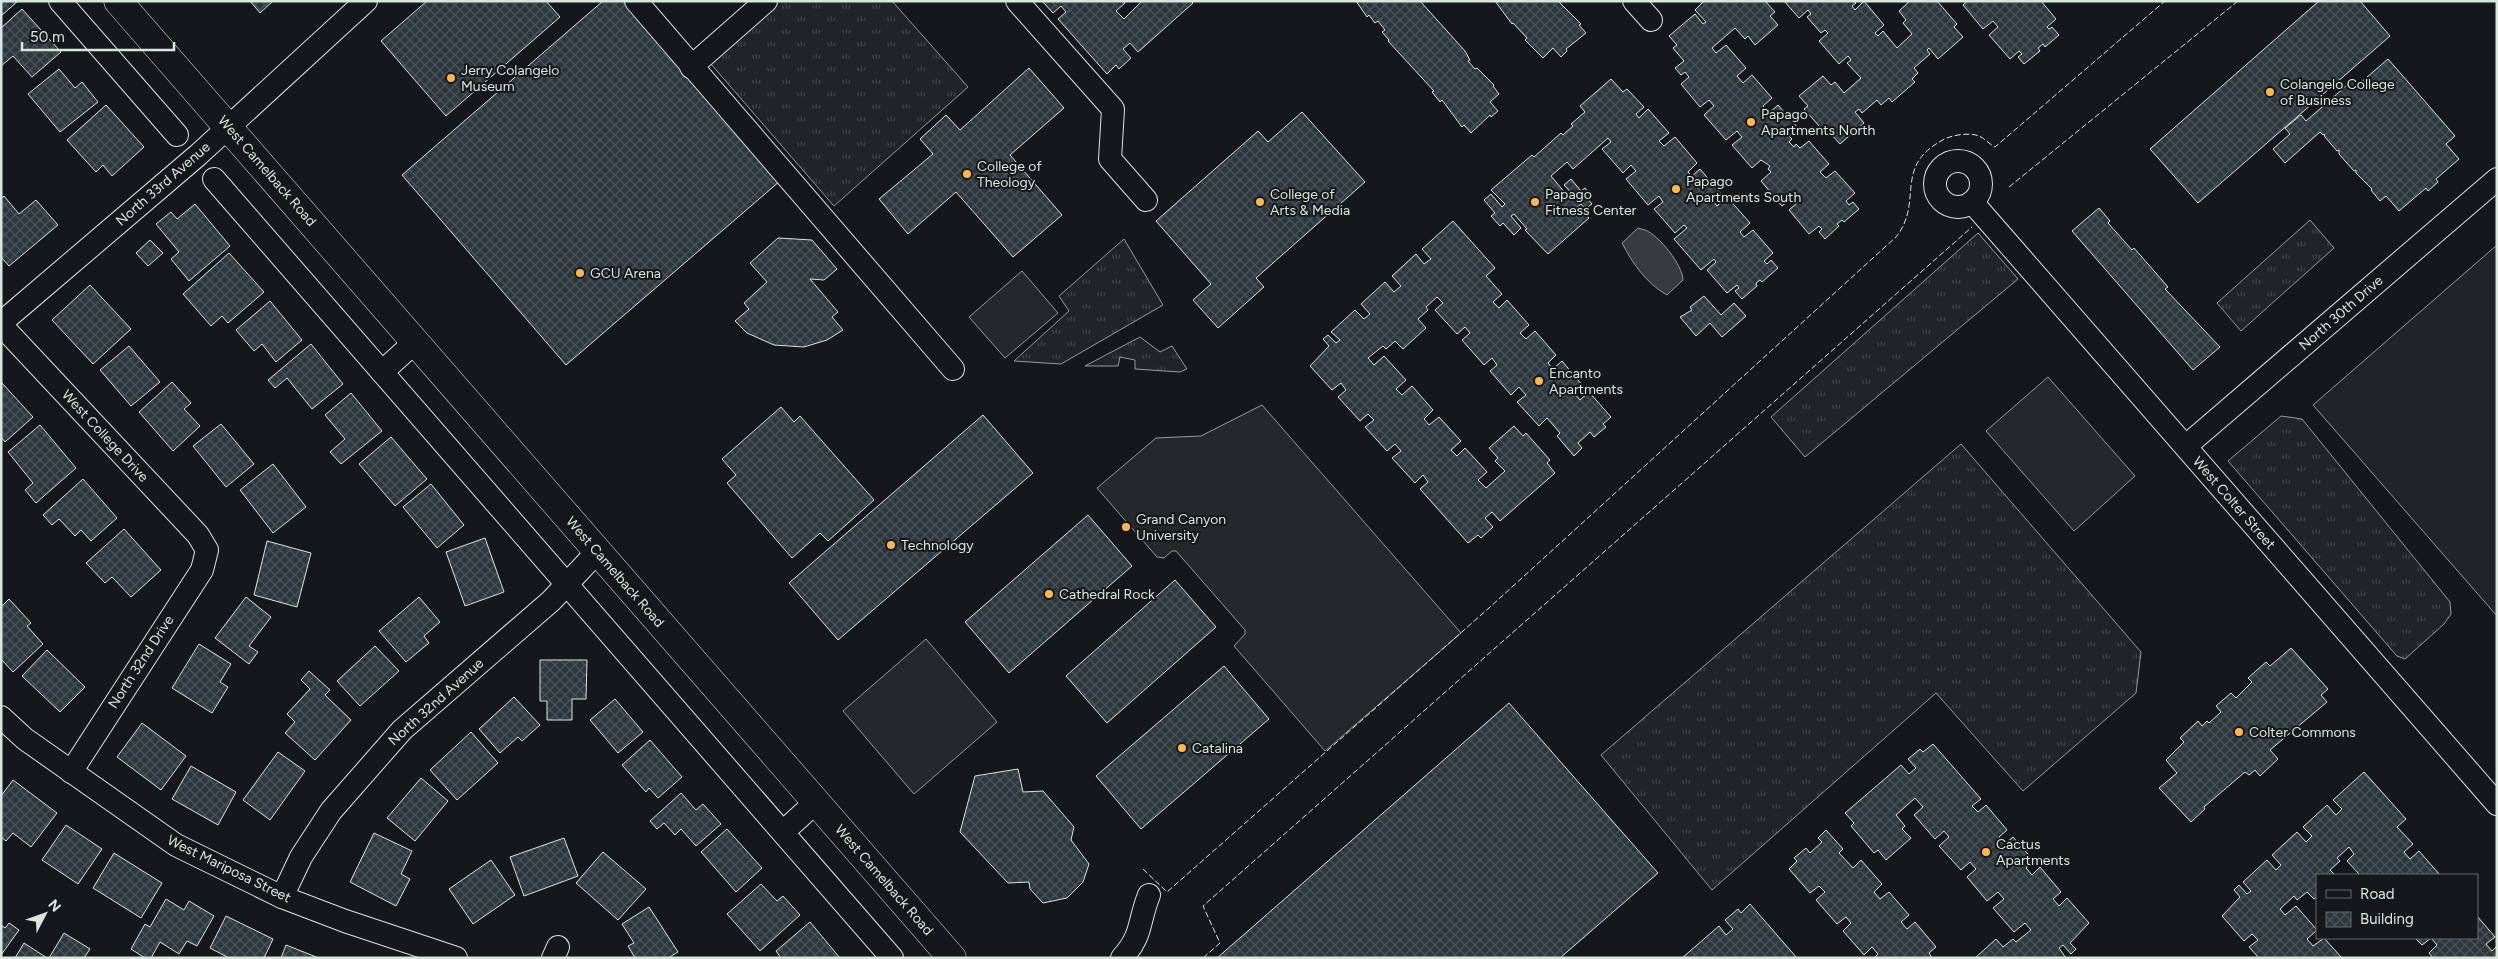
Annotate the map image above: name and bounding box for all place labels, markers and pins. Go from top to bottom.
place label: Jerry Colangelo Museum [461,62,559,95]
marker: Jerry Colangelo Museum [445,72,457,84]
place label: Colangelo College of Business [2280,76,2395,109]
marker: Colangelo College of Business [2264,86,2276,98]
place label: Papago Apartments North [1761,106,1876,139]
marker: Papago Apartments North [1745,116,1757,128]
place label: College of Theology [977,158,1042,191]
marker: College of Theology [961,168,973,180]
place label: Papago Apartments South [1686,173,1801,206]
marker: Papago Apartments South [1670,183,1682,195]
place label: College of Arts & Media [1270,186,1350,219]
place label: Papago Fitness Center [1545,186,1637,219]
marker: College of Arts & Media [1254,196,1266,208]
marker: Papago Fitness Center [1529,196,1541,208]
place label: GCU Arena [590,265,661,282]
marker: GCU Arena [574,267,586,279]
place label: Encanto Apartments [1549,365,1623,398]
marker: Encanto Apartments [1533,375,1545,387]
place label: Grand Canyon University [1136,511,1226,544]
marker: Grand Canyon University [1120,521,1132,533]
place label: Technology [901,537,974,554]
marker: Technology [885,539,897,551]
place label: Cathedral Rock [1059,586,1155,603]
marker: Cathedral Rock [1043,588,1055,600]
place label: Colter Commons [2249,724,2356,741]
marker: Colter Commons [2233,726,2245,738]
place label: Catalina [1192,740,1243,757]
marker: Catalina [1176,742,1188,754]
place label: Cactus Apartments [1996,836,2070,869]
marker: Cactus Apartments [1980,846,1992,858]

